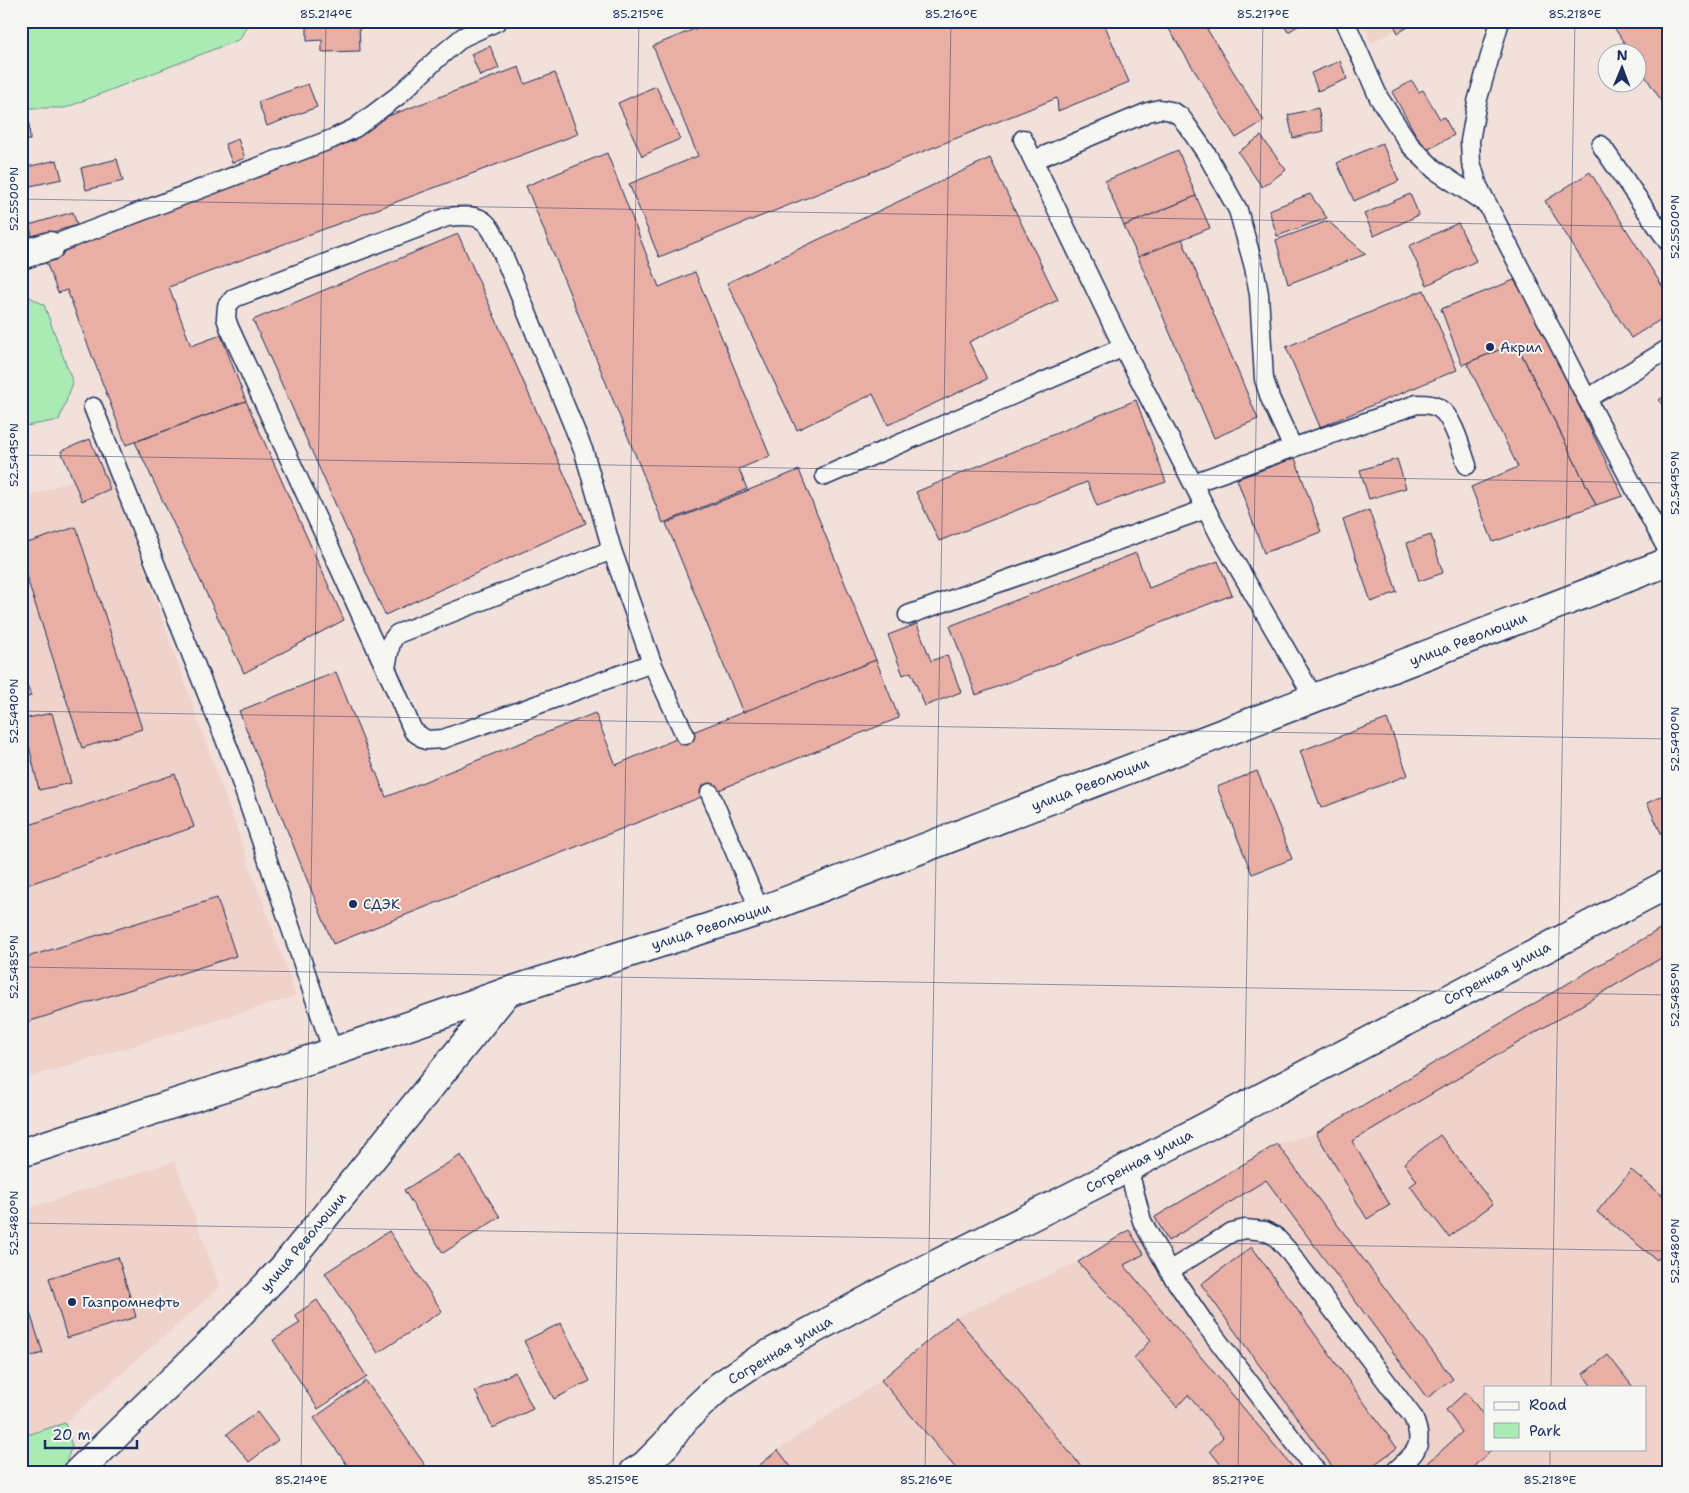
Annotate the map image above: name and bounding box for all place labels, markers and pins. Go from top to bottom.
place label: Акрил [1500,338,1543,356]
marker: Акрил [1484,341,1496,353]
place label: СДЭК [363,895,400,913]
marker: СДЭК [347,898,359,910]
place label: Газпромнефть [82,1293,180,1311]
marker: Газпромнефть [66,1296,78,1308]

